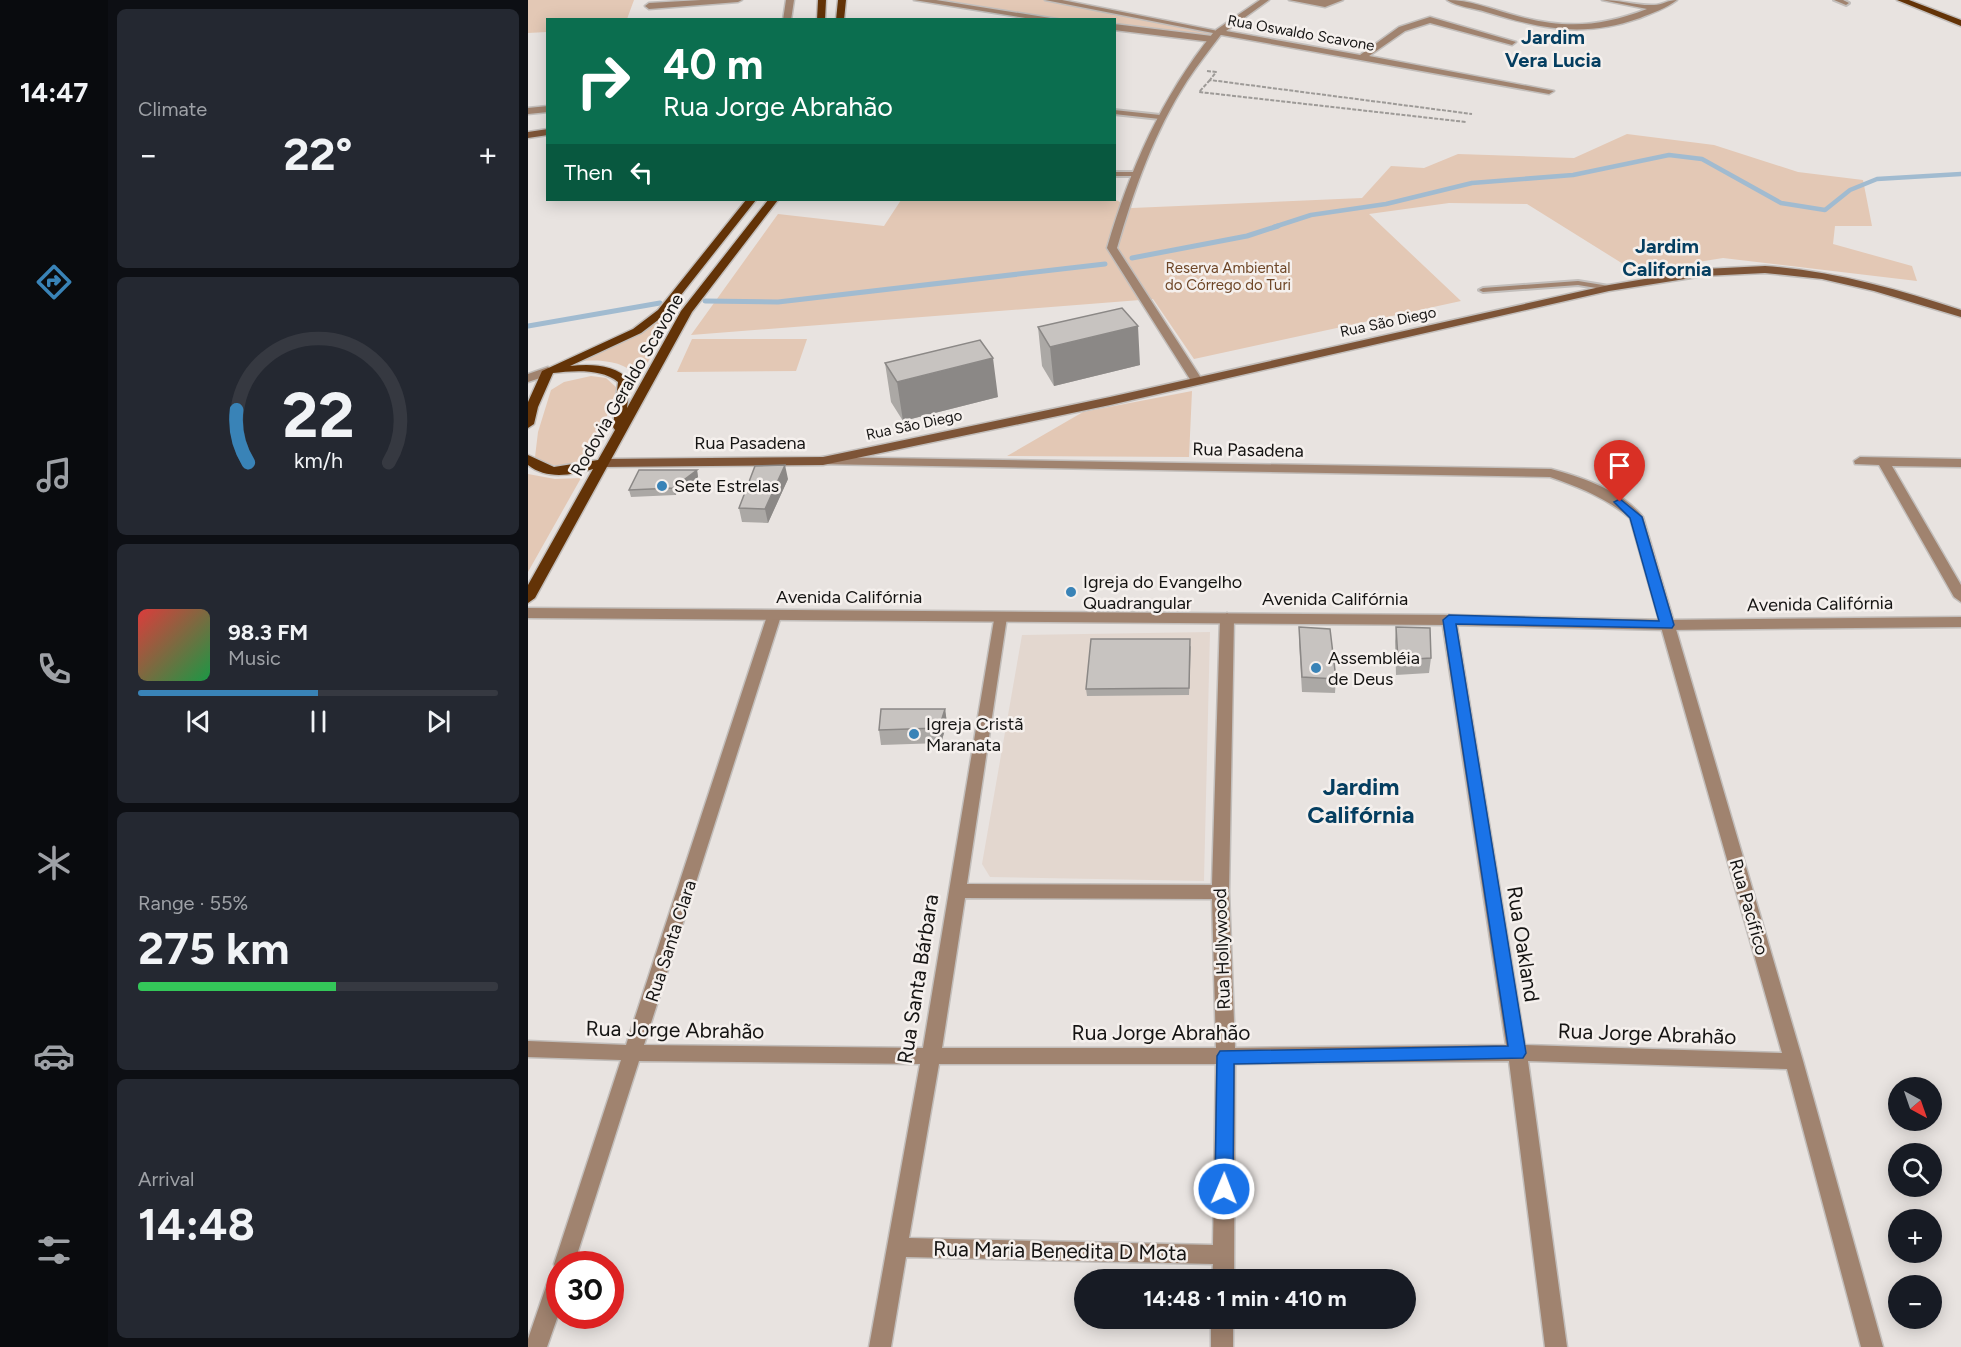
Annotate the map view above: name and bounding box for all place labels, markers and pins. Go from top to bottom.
pin [1594,440,1645,502]
place label: Sete Estrelas [674,475,779,497]
marker: Sete Estrelas [655,479,669,493]
place label: Igreja do Evangelho Quadrangular [1083,571,1242,614]
marker: Igreja do Evangelho Quadrangular [1064,585,1078,599]
place label: Assembléia de Deus [1328,647,1420,690]
marker: Assembléia de Deus [1309,661,1323,675]
place label: Igreja Cristã Maranata [926,713,1023,756]
marker: Igreja Cristã Maranata [907,727,921,741]

